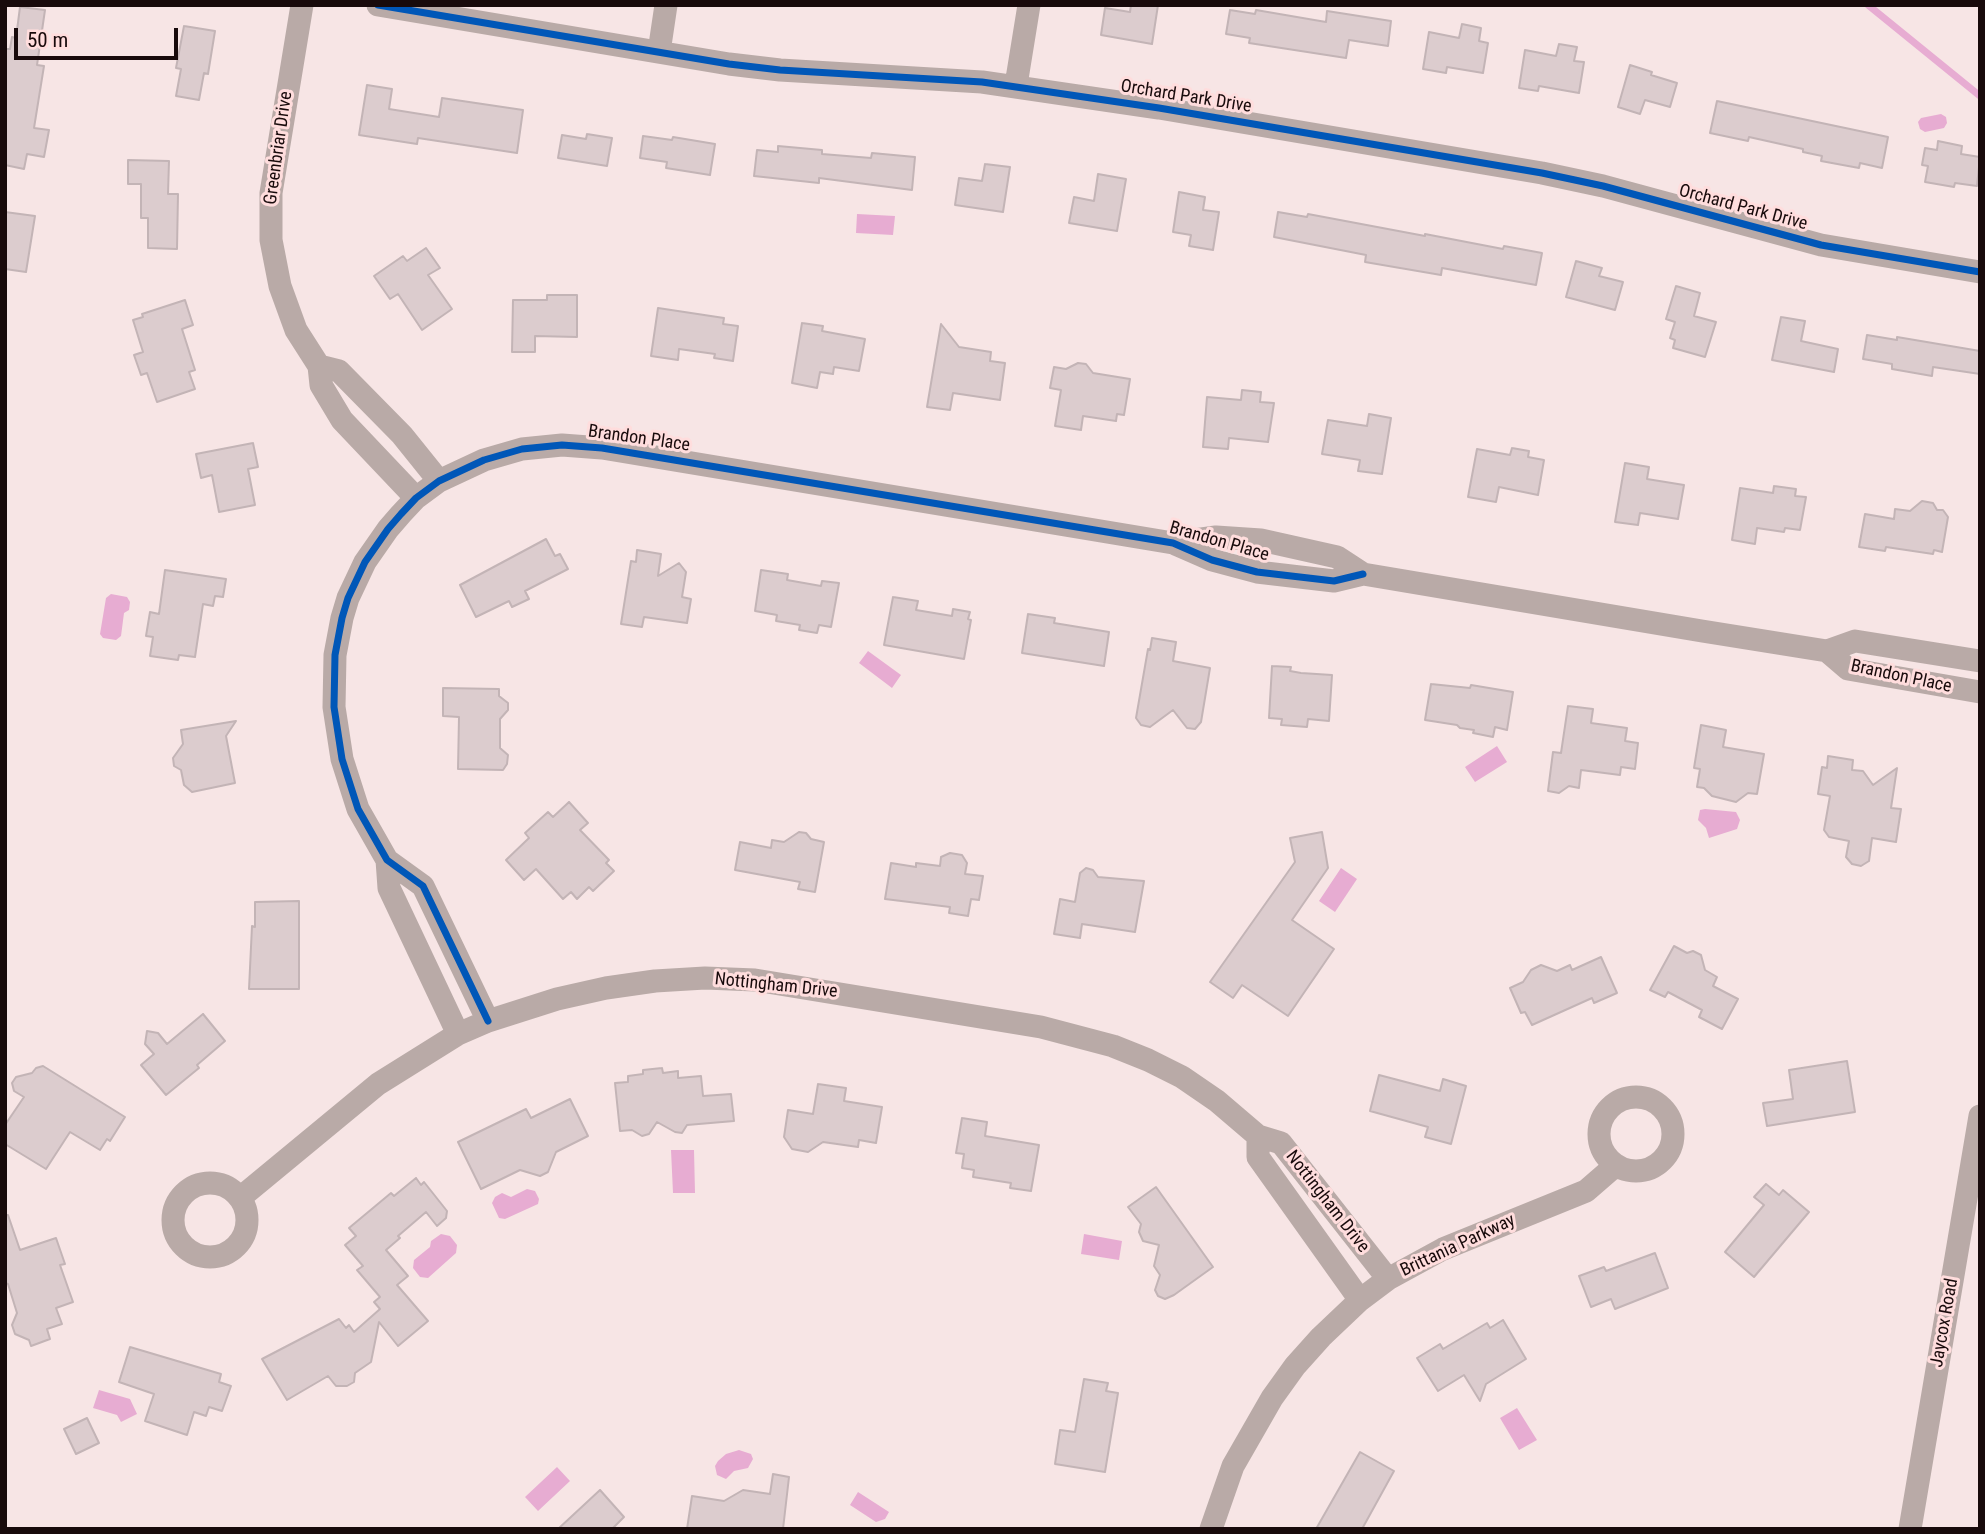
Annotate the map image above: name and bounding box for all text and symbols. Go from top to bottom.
scale bar [18,14,182,58]
text: 50 m [27,28,68,52]
street label: Orchard Park Drive [1119,76,1253,118]
street label: Greenbriar Drive [260,90,298,206]
street label: Orchard Park Drive [1676,180,1810,236]
street label: Brandon Place [587,421,691,457]
street label: Brandon Place [1167,517,1271,567]
street label: Brandon Place [1849,656,1953,698]
street label: Nottingham Drive [713,969,839,1003]
street label: Nottingham Drive [1280,1147,1374,1257]
street label: Brittania Parkway [1397,1210,1519,1282]
street label: Jaycox Road [1927,1277,1963,1369]

